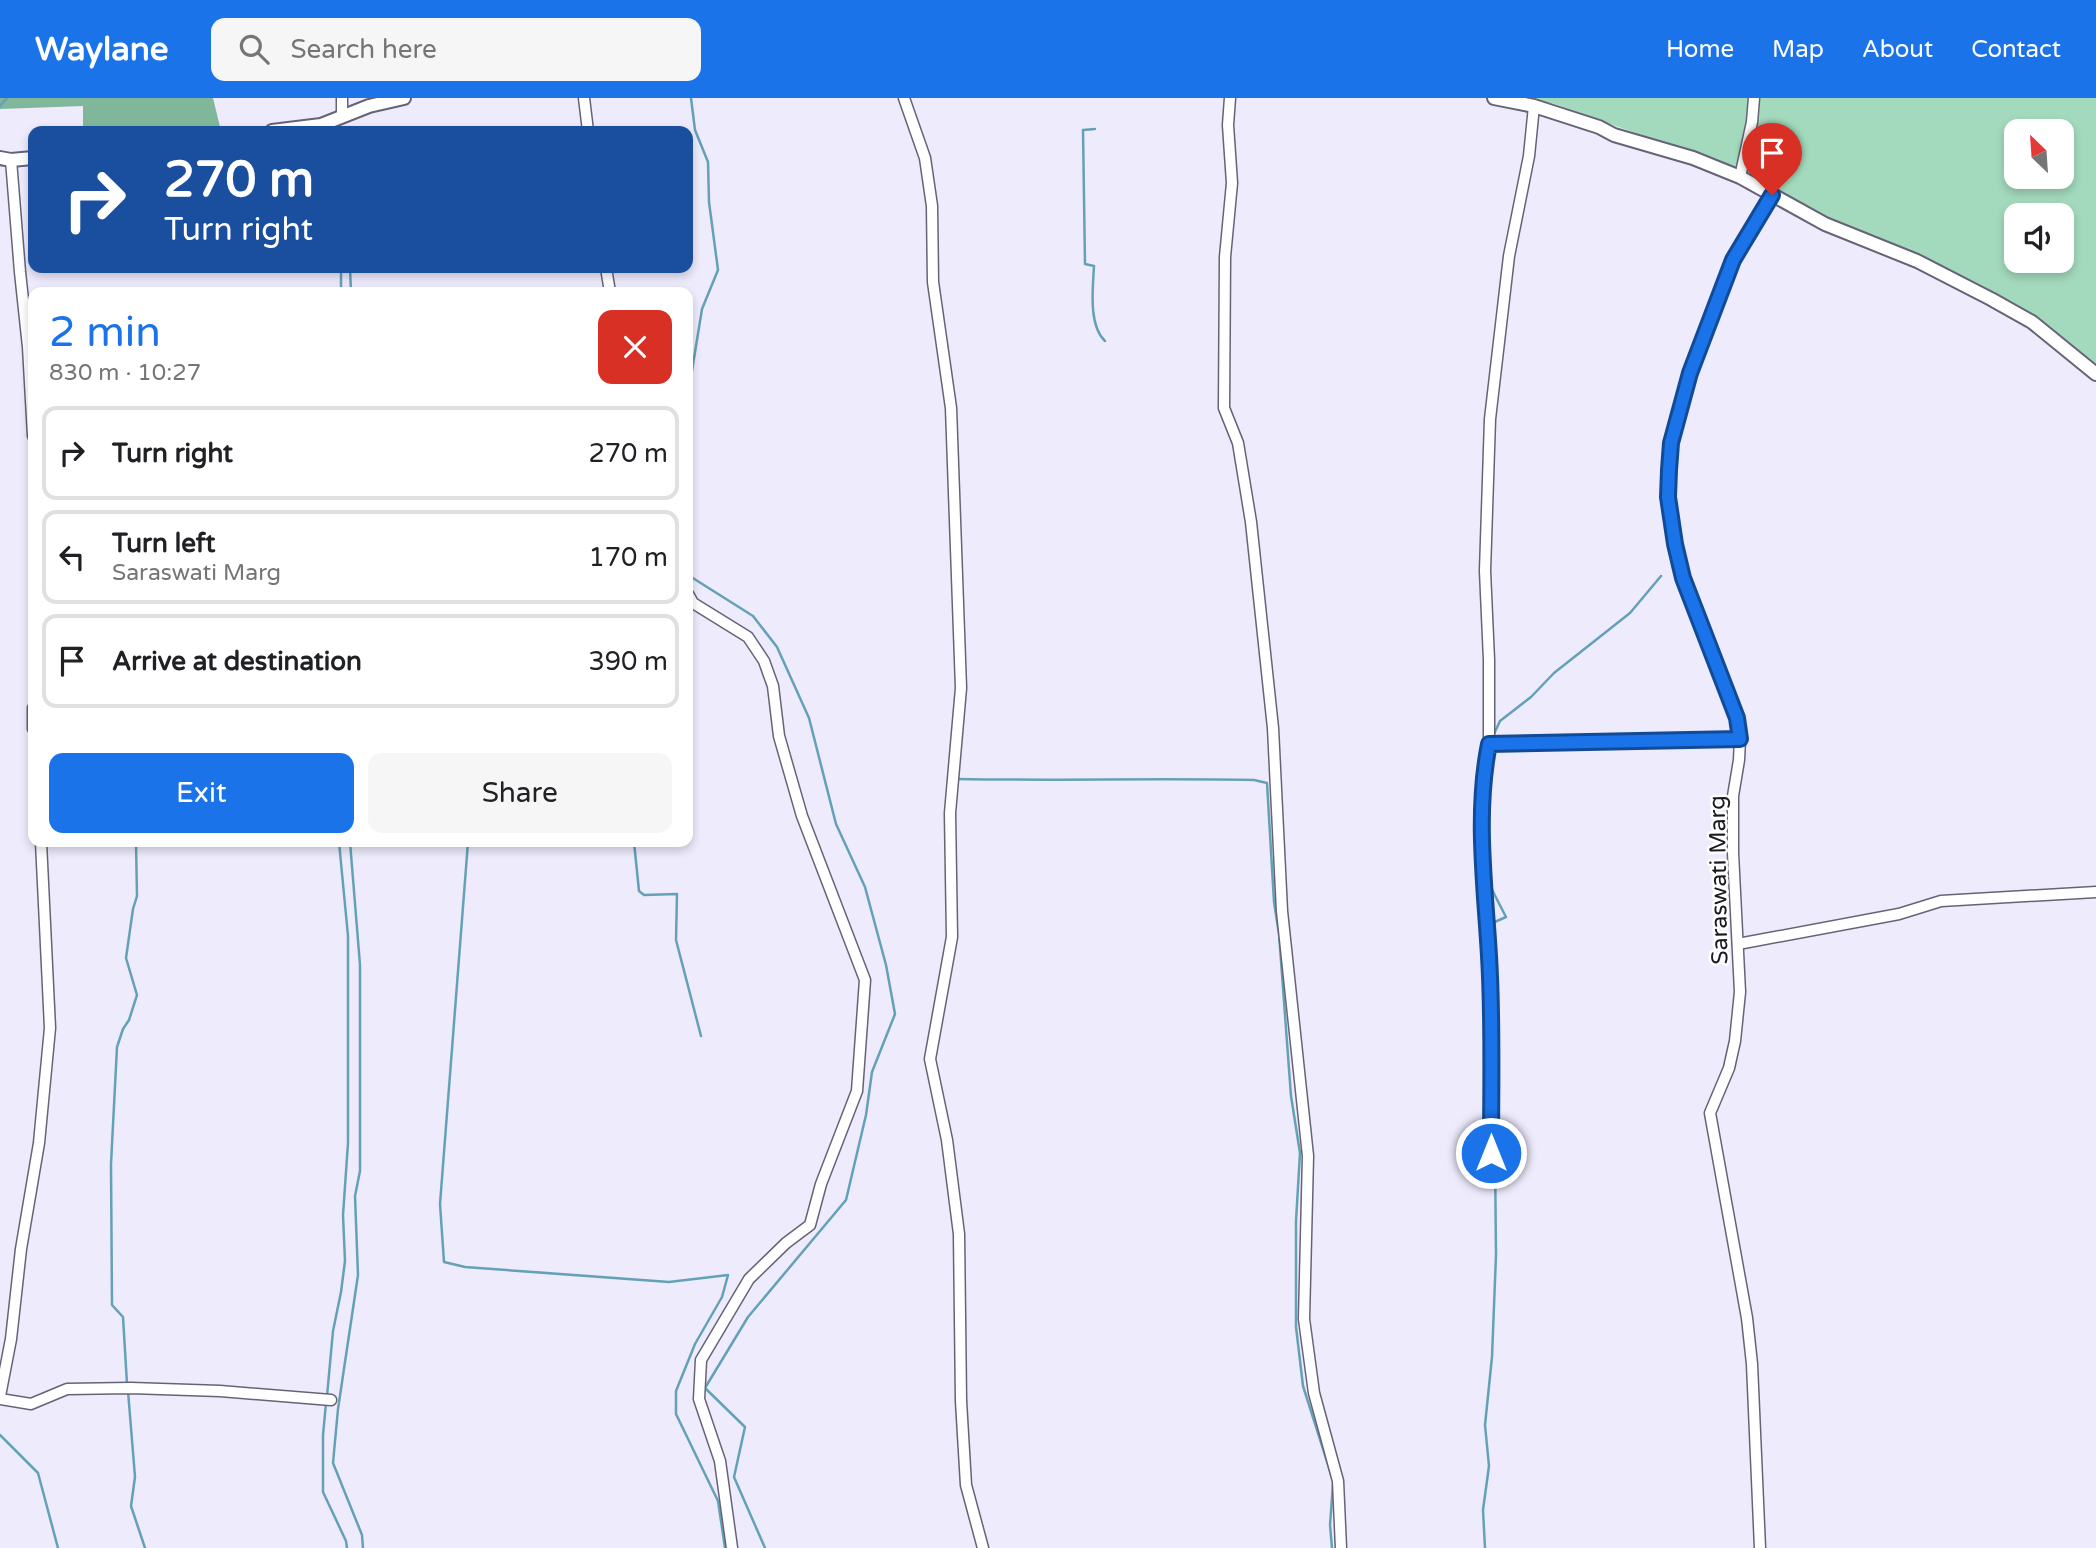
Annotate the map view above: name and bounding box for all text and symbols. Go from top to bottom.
search box [211,18,701,81]
text: Waylane [35,30,169,69]
icon: search [235,30,273,68]
text: Search here [291,34,437,65]
text: Home [1666,35,1734,64]
text: Map [1772,35,1824,64]
text: About [1862,35,1933,64]
text: Contact [1971,35,2061,64]
north arrow [2004,119,2074,189]
map controls [2004,119,2074,273]
pin [1742,123,1802,195]
icon: arrive [1753,134,1791,172]
text: 270 m [164,151,314,210]
icon: right [49,154,140,245]
button: sound [2004,203,2074,273]
text: Turn right [164,211,313,249]
text: 2 min [49,307,161,358]
button: close [598,310,672,384]
text: 830 m · 10:27 [49,359,201,387]
icon: right [53,434,91,472]
text: Turn right [112,438,233,469]
text: 270 m [588,438,668,469]
text: Turn left [112,528,215,559]
icon: left [53,538,91,576]
text: 170 m [588,542,668,573]
text: Saraswati Marg [112,559,281,587]
icon: arrive [53,642,91,680]
text: Arrive at destination [112,646,362,677]
text: 390 m [588,646,668,677]
button: Exit [49,753,354,833]
button: Share [368,753,672,833]
street label: Saraswati Marg [1704,795,1734,965]
position arrow [1454,1116,1528,1190]

